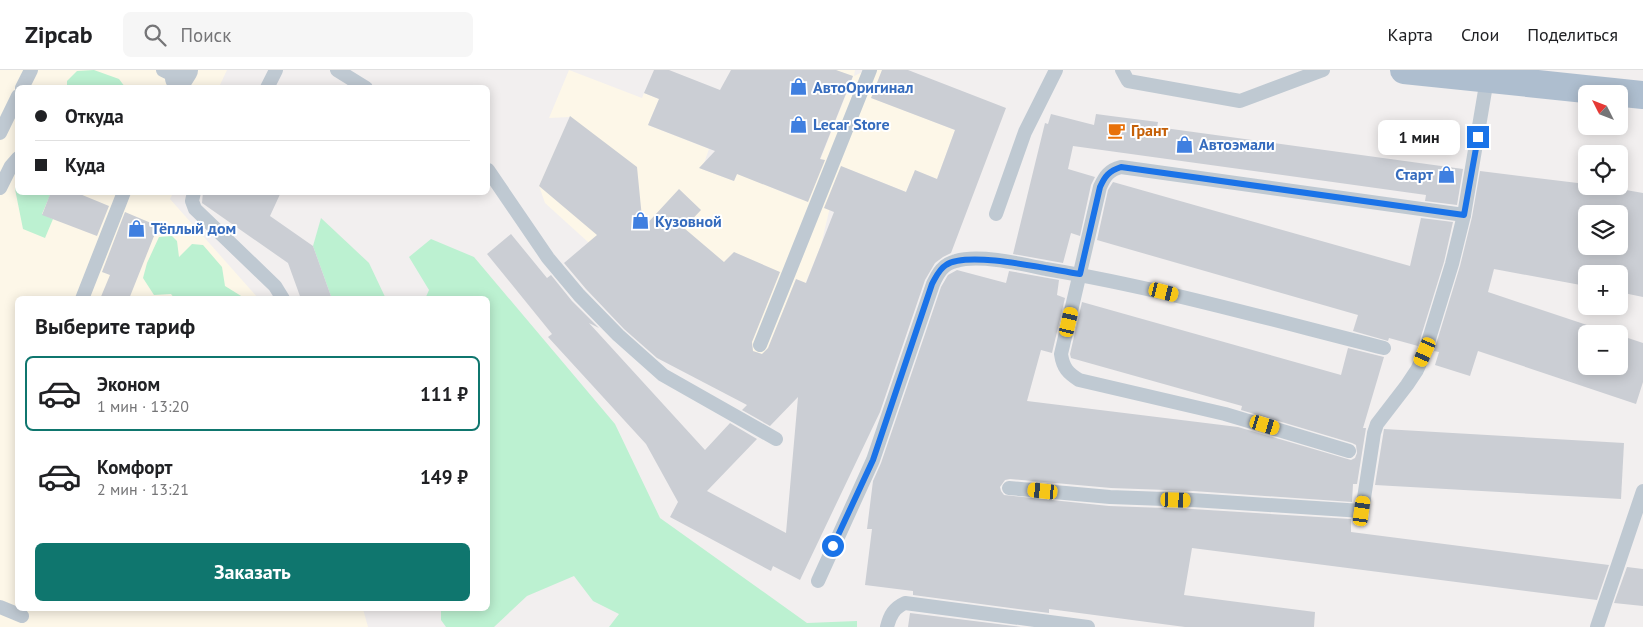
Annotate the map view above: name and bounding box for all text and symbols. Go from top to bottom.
search box [123,12,473,57]
text: Zipcab [25,19,93,50]
icon: search [141,21,169,49]
text: Поиск [181,23,231,47]
text: Карта [1388,23,1433,46]
text: Слои [1461,23,1499,46]
text: Поделиться [1527,23,1618,46]
shop icon: АвтоОригинал [789,77,809,97]
place label: АвтоОригинал [813,77,914,97]
north arrow [1578,85,1628,135]
map controls [1578,85,1628,375]
text: Откуда [65,104,124,128]
shop icon: Lecar Store [789,114,809,134]
place label: Lecar Store [813,114,890,134]
cafe icon: Грант [1107,120,1127,140]
place label: Грант [1131,120,1169,140]
callout: 1 мин [1378,120,1460,154]
route end [1467,126,1489,148]
text: 1 мин [1398,127,1440,147]
shop icon: Автоэмали [1175,134,1195,154]
place label: Автоэмали [1199,134,1275,154]
button: locate [1578,145,1628,195]
text: Куда [65,153,105,177]
place label: Старт [1395,164,1433,184]
shop icon: Старт [1437,164,1457,184]
button: layers [1578,205,1628,255]
shop icon: Кузовной [631,211,651,231]
place label: Кузовной [655,211,722,231]
shop icon: Тёплый дом [127,218,147,238]
place label: Тёплый дом [151,218,236,238]
button: + [1578,265,1628,315]
car [1147,281,1180,303]
car [1058,306,1079,338]
text: Выберите тариф [35,312,195,340]
button: − [1578,325,1628,375]
car [1412,335,1437,369]
icon: car [37,371,82,416]
text: Эконом [97,372,160,396]
text: 111 ₽ [420,382,468,406]
text: 1 мин · 13:20 [97,396,189,416]
car [1248,413,1281,437]
icon: car [37,454,82,499]
text: Комфорт [97,455,173,479]
text: 149 ₽ [420,465,468,489]
text: 2 мин · 13:21 [97,479,189,499]
car [1027,482,1058,500]
car [1160,492,1191,508]
car [1352,495,1371,527]
route start [822,535,844,557]
button: Заказать [35,543,470,601]

